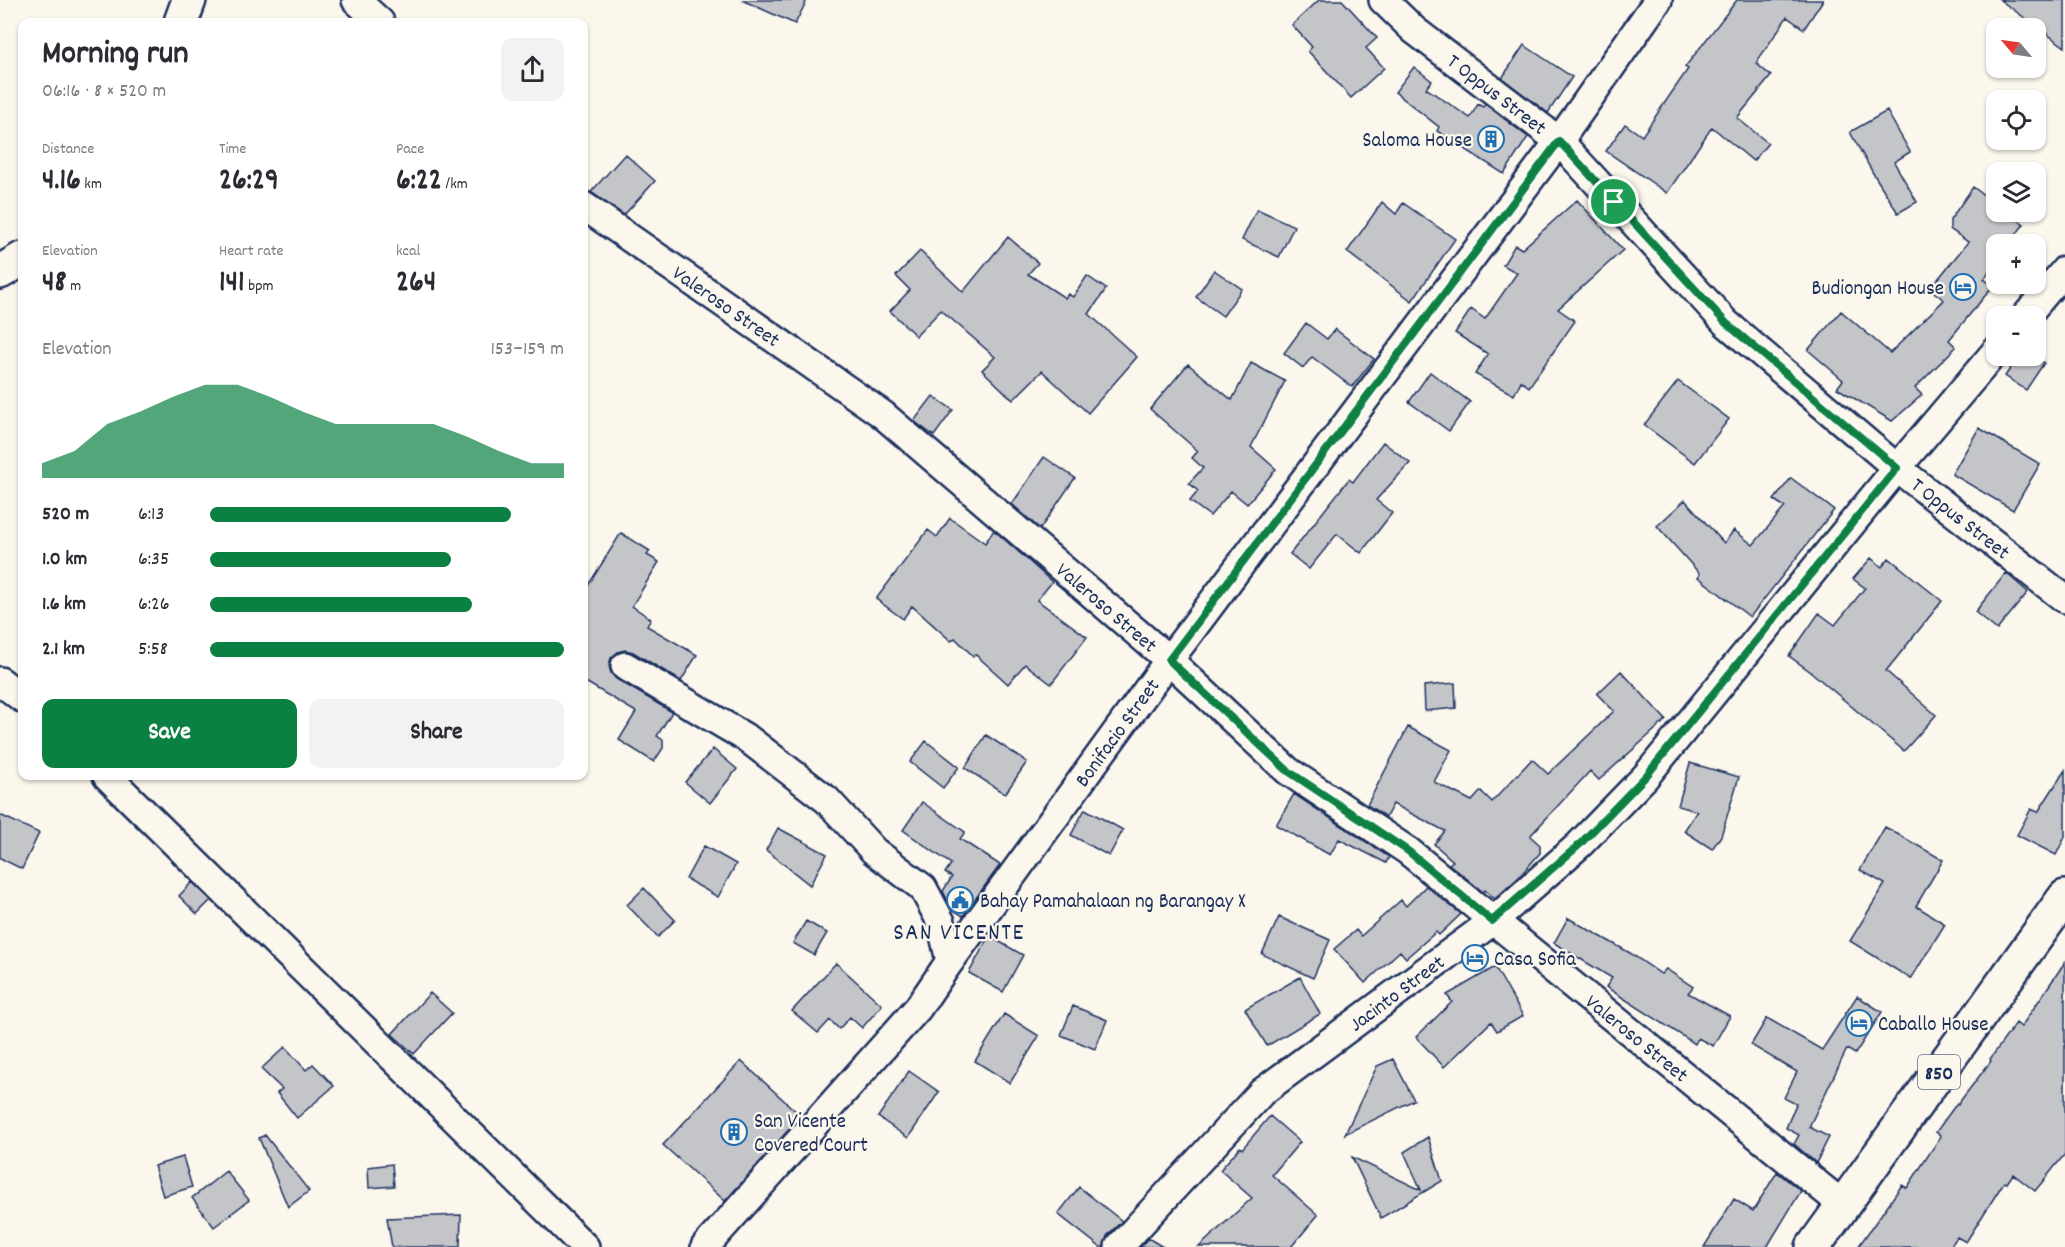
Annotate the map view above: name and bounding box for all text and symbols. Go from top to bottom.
north arrow [1986,18,2046,78]
map controls [1986,18,2046,366]
text: Morning run [42,32,189,79]
button: share [501,38,564,101]
street label: T Oppus Street [1439,48,1552,144]
text: 06:16 · 8 × 520 m [42,78,166,106]
button: locate [1986,90,2046,150]
building icon: Saloma House [1476,124,1506,154]
place label: Saloma House [1362,127,1472,157]
text: Distance [42,138,94,161]
text: Time [219,138,246,161]
text: Pace [396,138,424,161]
text: 4.16 [42,161,81,204]
text: 26:29 [219,161,279,204]
text: 6:22 [396,161,442,204]
button: layers [1986,162,2046,222]
text: km [81,173,102,196]
text: /km [442,173,468,196]
pin [1588,176,1639,227]
icon: arrive [1597,185,1630,218]
button: + [1986,234,2046,294]
text: Elevation [42,240,98,263]
text: Heart rate [219,240,284,263]
text: kcal [396,240,420,263]
street label: Valeroso Street [665,260,785,356]
text: 48 [42,263,66,306]
text: 141 [219,263,245,306]
text: 264 [396,263,436,306]
hotel icon: Budiongan House [1948,272,1978,302]
text: m [66,275,81,298]
text: bpm [245,275,274,298]
place label: Budiongan House [1811,275,1944,305]
button: − [1986,306,2046,366]
text: Elevation [42,336,112,364]
text: 153–159 m [490,336,564,364]
street label: T Oppus Street [1903,472,2015,569]
text: 520 m [42,501,89,529]
text: 6:13 [138,501,164,529]
text: 1.0 km [42,546,87,574]
text: 6:35 [138,546,169,574]
street label: Valeroso Street [1048,557,1163,662]
text: 1.6 km [42,591,86,619]
text: 6:26 [138,591,170,619]
text: 2.1 km [42,636,85,664]
text: 5:58 [138,636,168,664]
street label: Bonifacio Street [1069,673,1169,794]
button: Save [42,699,297,768]
button: Share [309,699,564,768]
public building icon: Bahay Pamahalaan ng Barangay X [945,885,975,915]
place label: Bahay Pamahalaan ng Barangay X [980,888,1246,918]
district label: SAN VICENTE [893,917,1025,951]
hotel icon: Casa Sofia [1460,943,1490,973]
place label: Casa Sofia [1494,946,1577,976]
street label: Jacinto Street [1344,949,1452,1041]
street label: Valeroso Street [1577,989,1694,1091]
hotel icon: Caballo House [1844,1008,1874,1038]
place label: Caballo House [1878,1011,1989,1041]
road number: 850 [1918,1055,1960,1089]
place label: San Vicente Covered Court [754,1108,868,1162]
building icon: San Vicente Covered Court [719,1117,749,1147]

